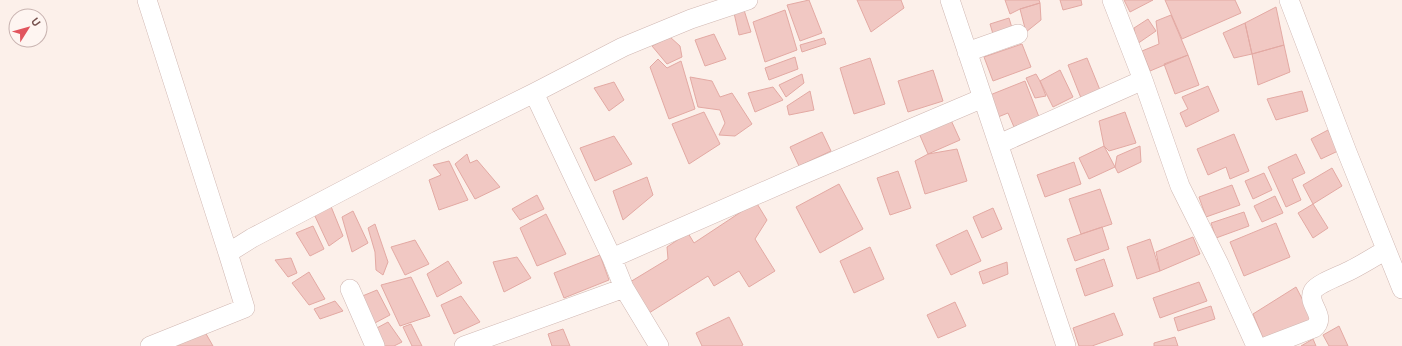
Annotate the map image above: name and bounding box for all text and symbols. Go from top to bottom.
north arrow [8,8,48,48]
text: U [29,15,43,29]

